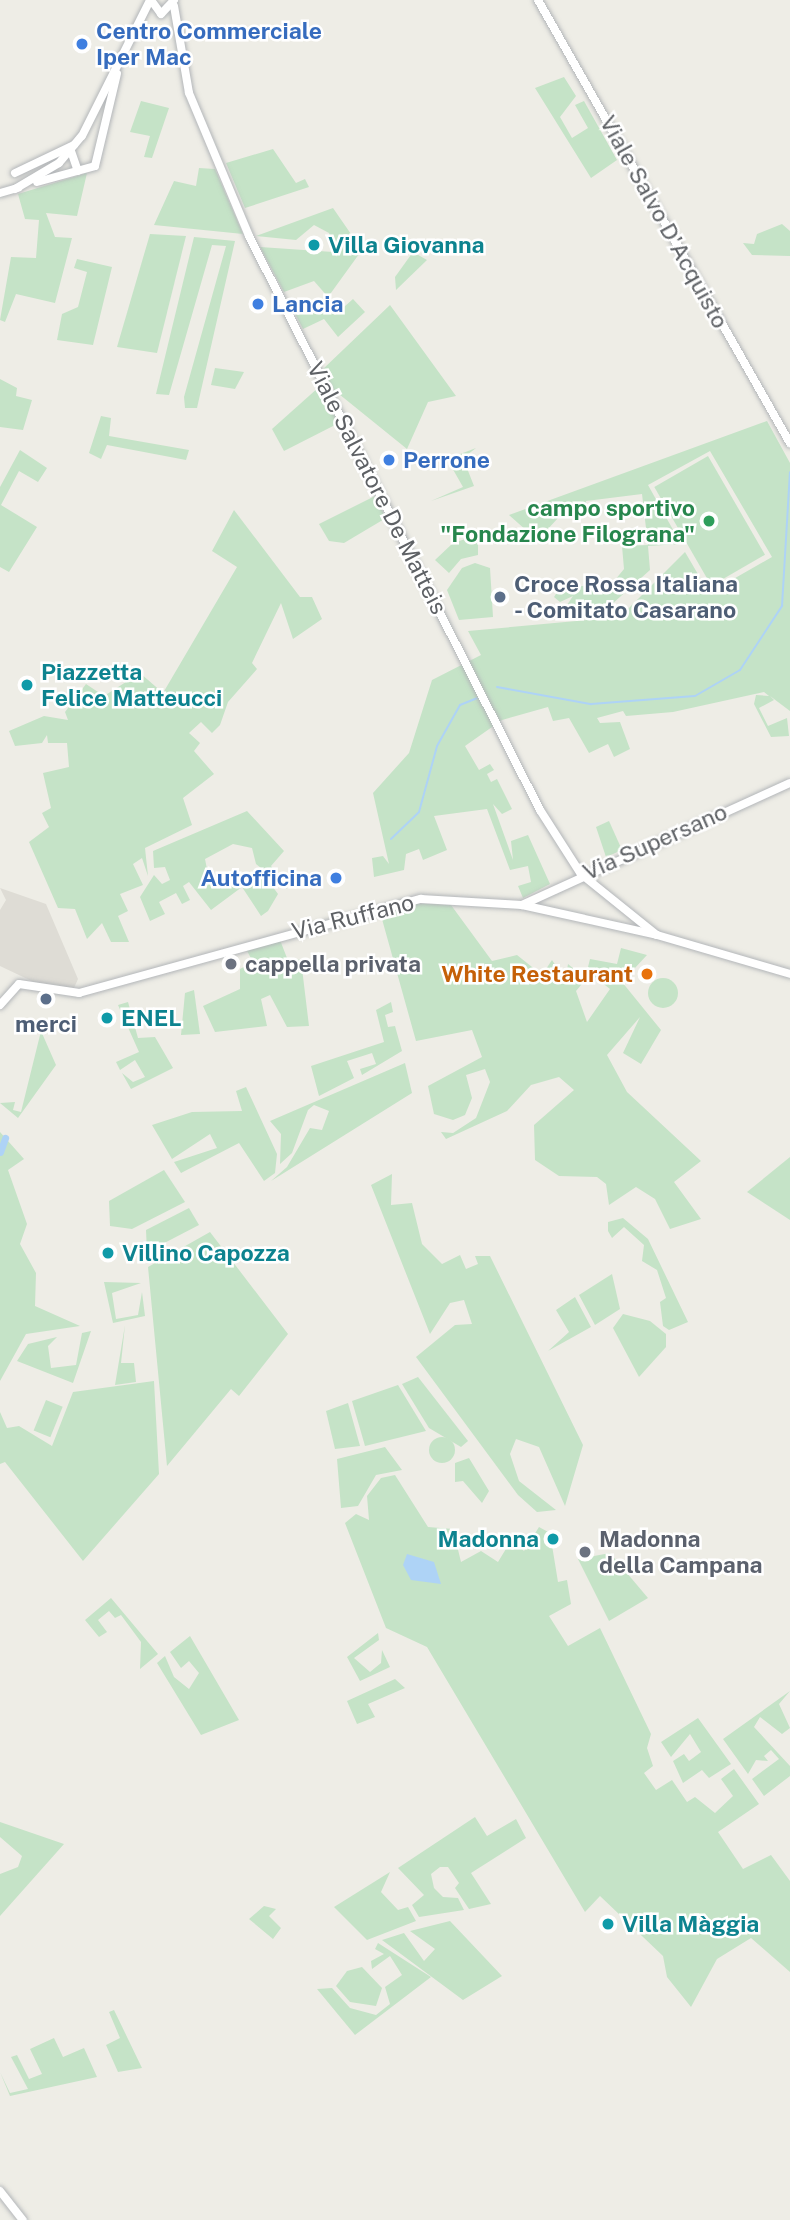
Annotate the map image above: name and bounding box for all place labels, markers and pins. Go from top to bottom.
place label: Centro Commerciale Iper Mac [96,17,322,71]
marker: Centro Commerciale Iper Mac [74,36,90,52]
place label: Villa Giovanna [328,231,485,259]
marker: Villa Giovanna [306,237,322,253]
place label: Lancia [272,290,343,318]
marker: Lancia [250,296,266,312]
place label: Perrone [403,446,490,474]
marker: Perrone [381,452,397,468]
place label: campo sportivo "Fondazione Filograna" [440,494,695,548]
marker: campo sportivo "Fondazione Filograna" [701,513,717,529]
place label: Croce Rossa Italiana - Comitato Casarano [514,570,738,624]
marker: Croce Rossa Italiana - Comitato Casarano [492,589,508,605]
place label: Piazzetta Felice Matteucci [41,658,222,712]
marker: Piazzetta Felice Matteucci [19,677,35,693]
place label: Autofficina [200,864,322,892]
marker: Autofficina [328,870,344,886]
place label: cappella privata [245,950,421,978]
marker: cappella privata [223,956,239,972]
place label: White Restaurant [441,960,633,988]
marker: White Restaurant [639,966,655,982]
marker: merci [38,991,54,1007]
place label: ENEL [121,1004,182,1032]
place label: merci [15,1010,77,1038]
marker: ENEL [99,1010,115,1026]
place label: Villino Capozza [122,1239,290,1267]
marker: Villino Capozza [100,1245,116,1261]
place label: Madonna [437,1525,539,1553]
place label: Madonna della Campana [599,1525,762,1579]
marker: Madonna [545,1531,561,1547]
marker: Madonna della Campana [577,1544,593,1560]
place label: Villa Màggia [622,1910,759,1938]
marker: Villa Màggia [600,1916,616,1932]

